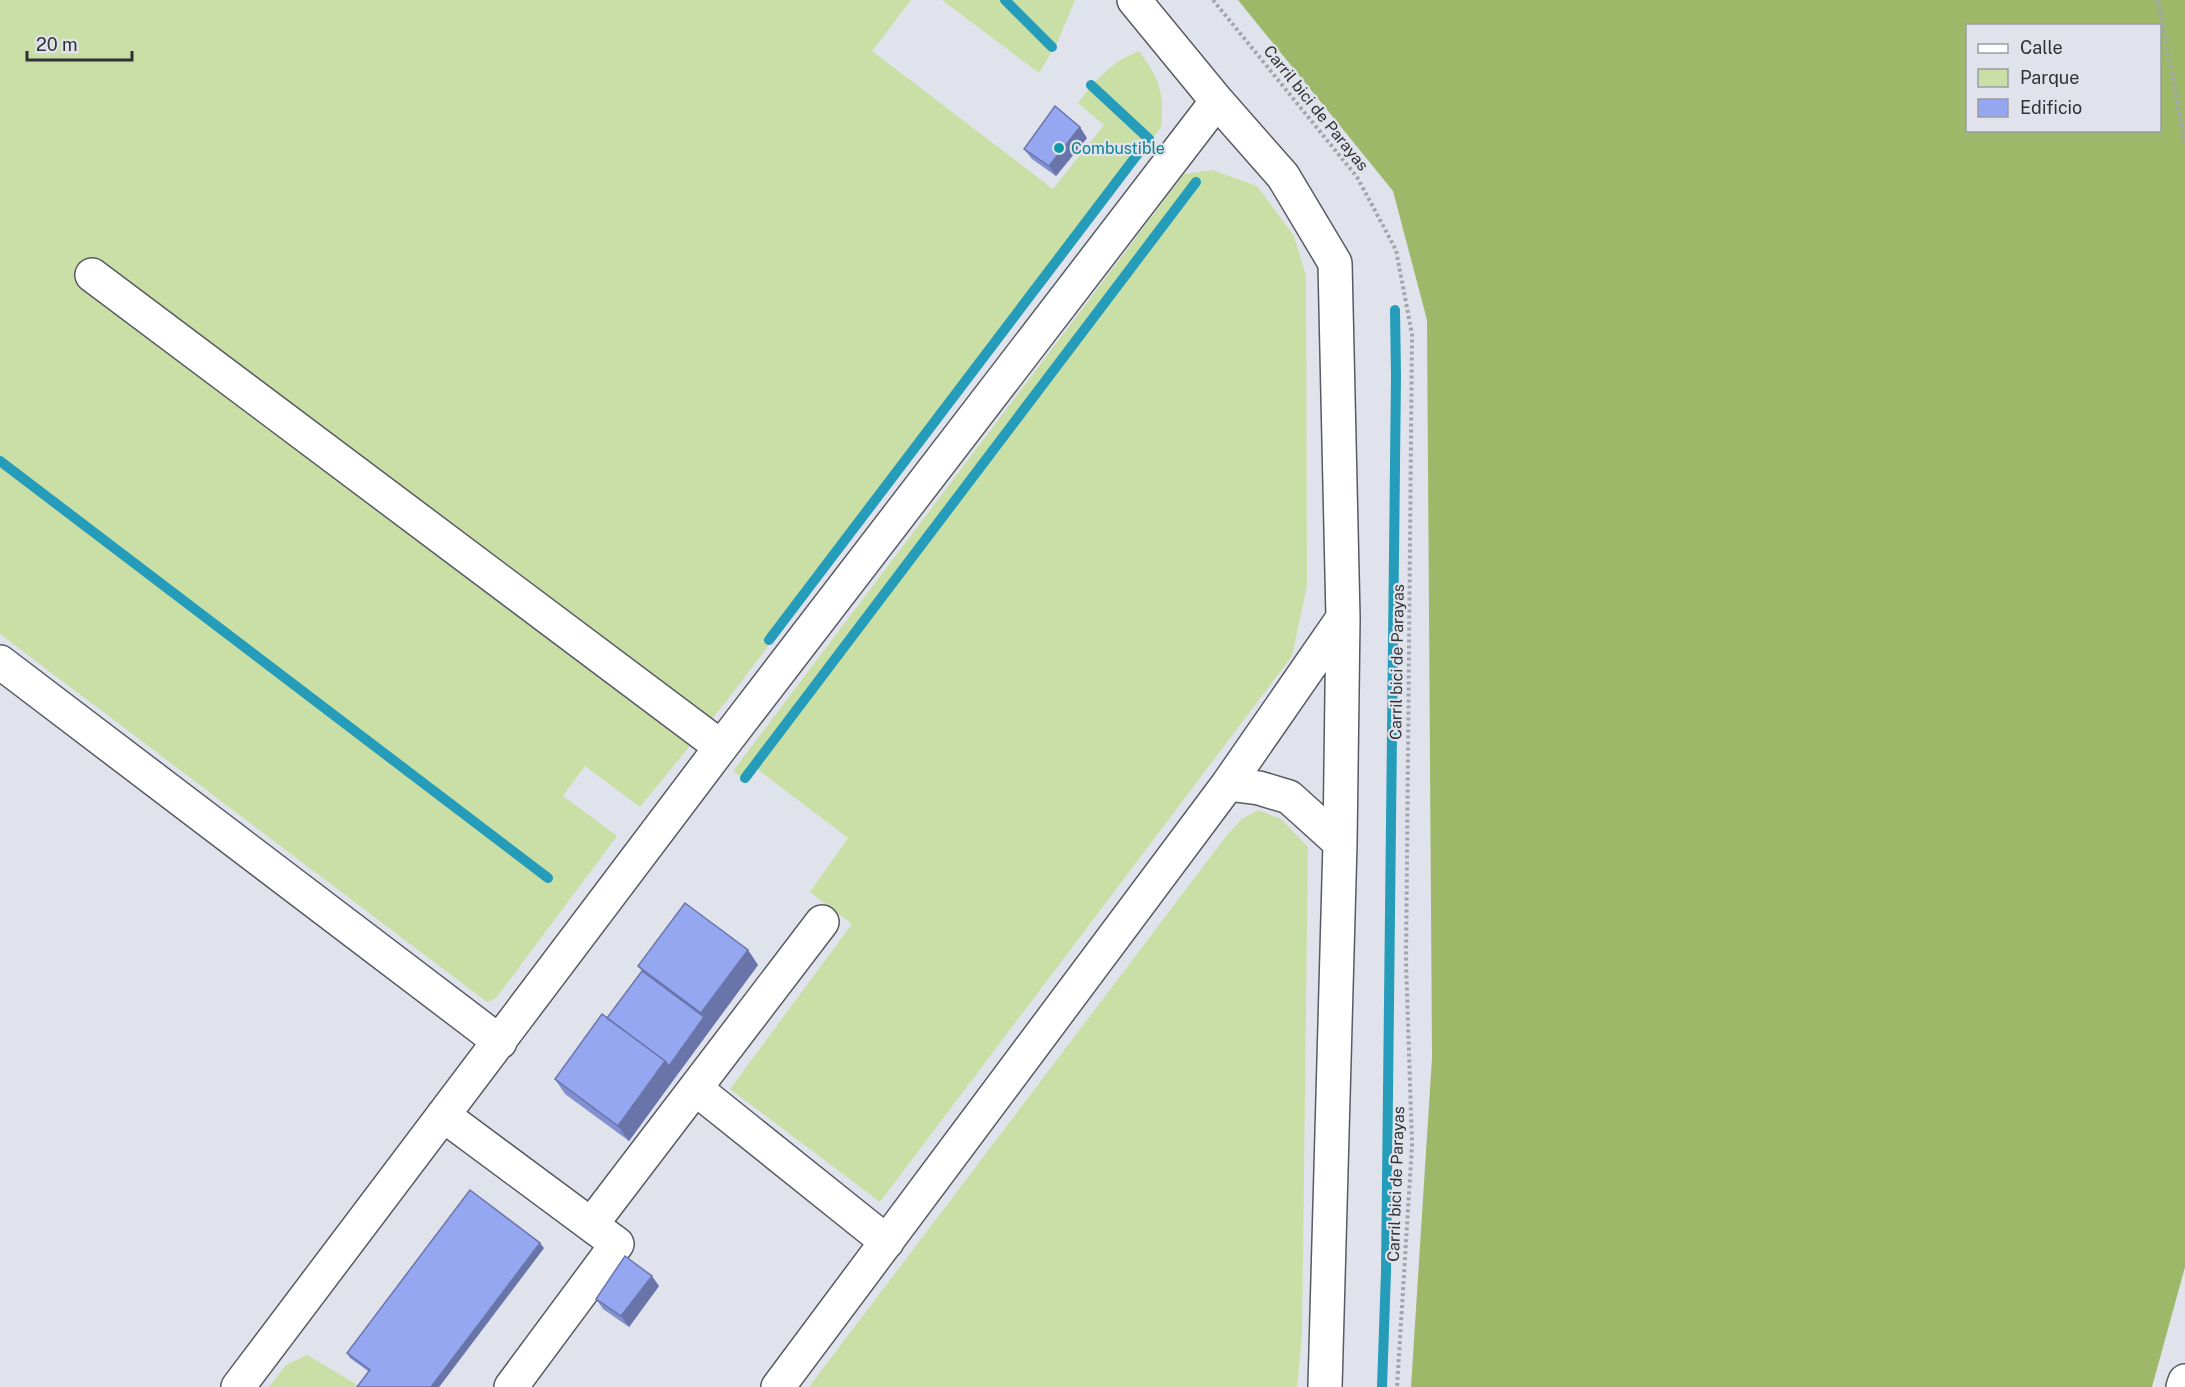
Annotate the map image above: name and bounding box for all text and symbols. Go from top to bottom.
scale bar [27,24,132,62]
legend [1966,24,2161,132]
text: 20 m [36,34,78,55]
text: Calle [2020,37,2063,58]
street label: Carril bici de Parayas [1260,41,1372,175]
text: Parque [2020,67,2080,88]
text: Edificio [2020,97,2082,118]
place label: Combustible [1071,139,1165,158]
marker: Combustible [1052,141,1066,155]
street label: Carril bici de Parayas [1386,584,1408,740]
street label: Carril bici de Parayas [1384,1106,1408,1262]

